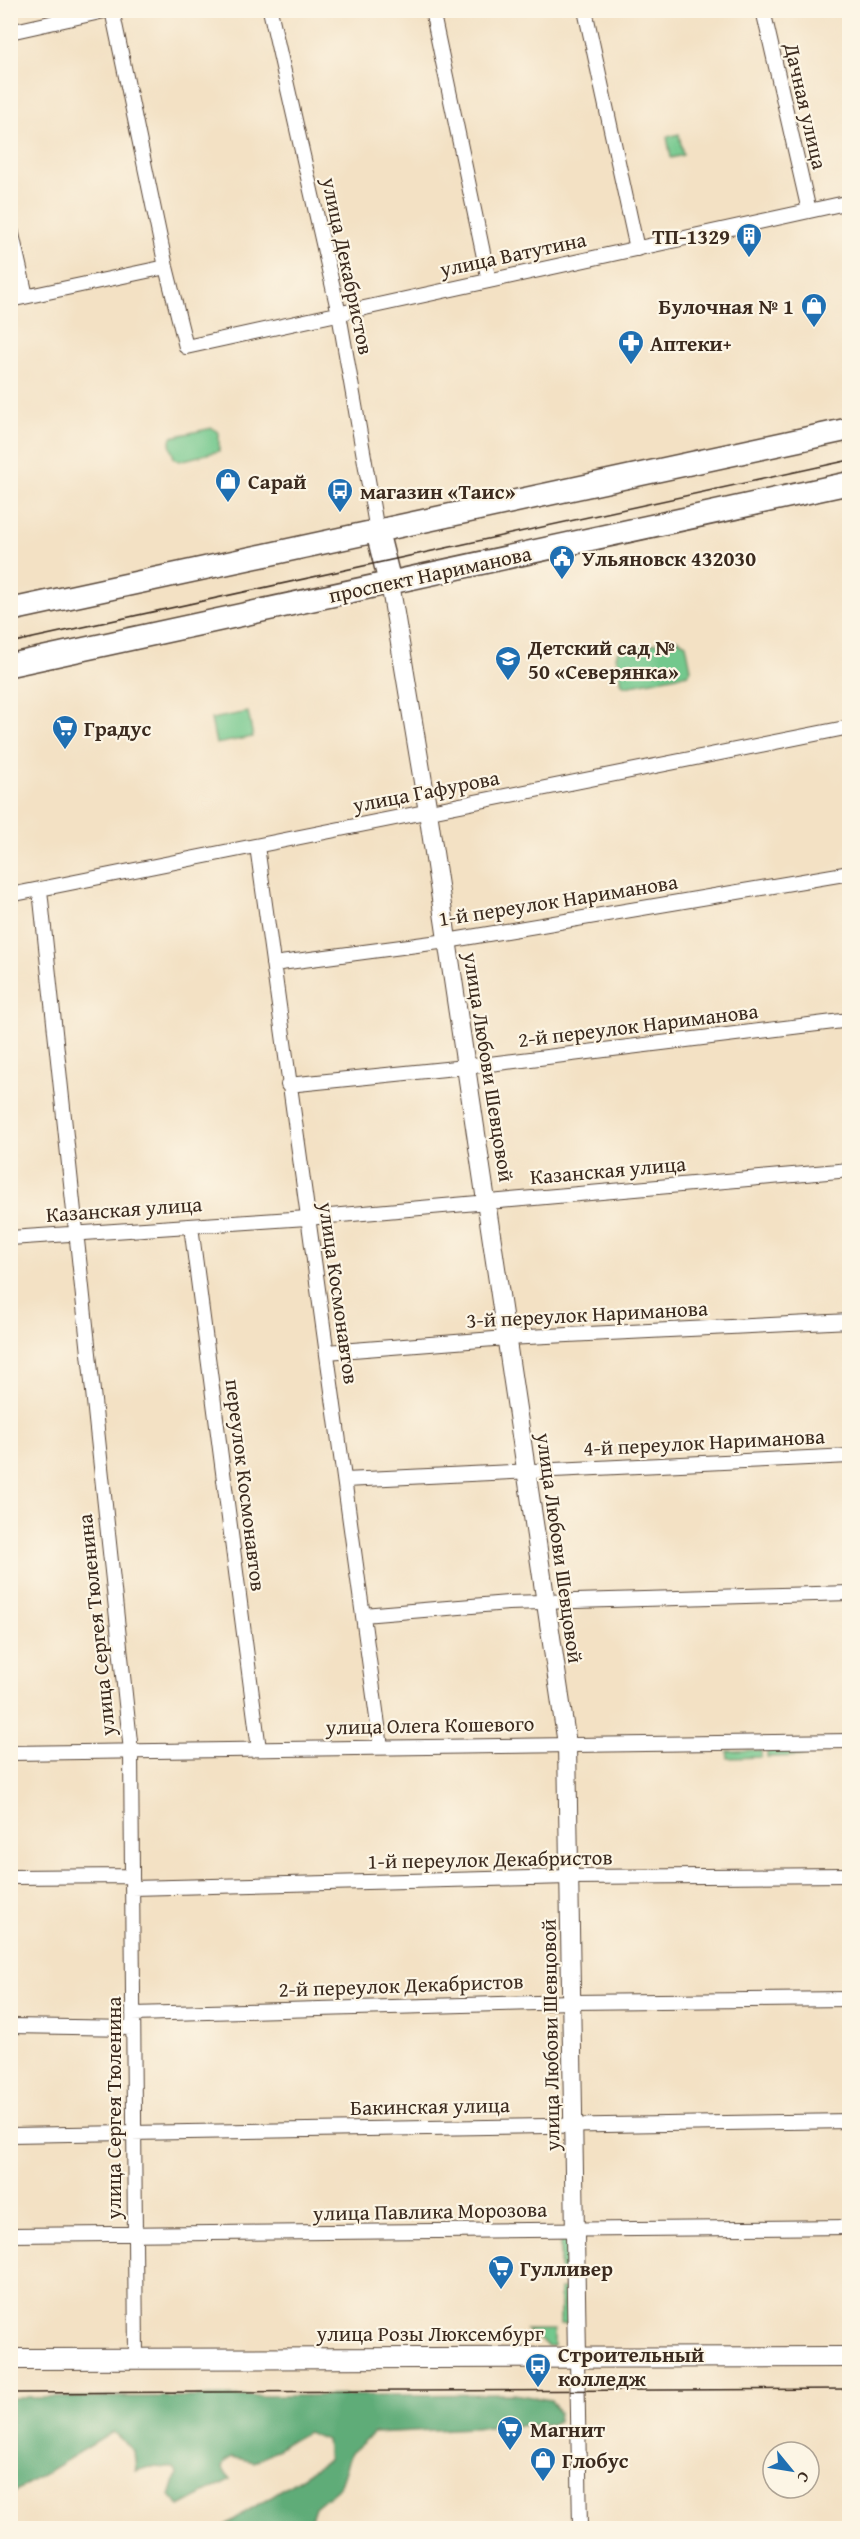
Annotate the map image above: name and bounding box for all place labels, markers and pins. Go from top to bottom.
place label: ТП-1329 [652,221,730,252]
building icon: ТП-1329 [734,221,764,259]
place label: Булочная № 1 [658,291,794,322]
shop icon: Булочная № 1 [799,291,829,329]
pharmacy icon: Аптеки+ [616,328,646,366]
place label: Аптеки+ [650,328,732,359]
shop icon: Сарай [213,466,243,504]
place label: Сарай [248,466,307,497]
bus stop icon: магазин «Таис» [325,476,355,514]
place label: магазин «Таис» [360,476,516,507]
public building icon: Ульяновск 432030 [547,543,577,581]
place label: Ульяновск 432030 [582,543,756,574]
place label: Детский сад № 50 «Северянка» [527,632,679,687]
school or university icon: Детский сад № 50 «Северянка» [493,644,523,682]
supermarket icon: Градус [50,713,80,751]
place label: Градус [84,713,151,744]
supermarket icon: Гулливер [486,2253,516,2291]
place label: Гулливер [520,2253,613,2284]
place label: Строительный колледж [558,2339,704,2394]
bus stop icon: Строительный колледж [523,2351,553,2389]
supermarket icon: Магнит [495,2414,525,2452]
place label: Магнит [530,2414,606,2445]
shop icon: Глобус [528,2445,558,2483]
place label: Глобус [562,2445,629,2476]

